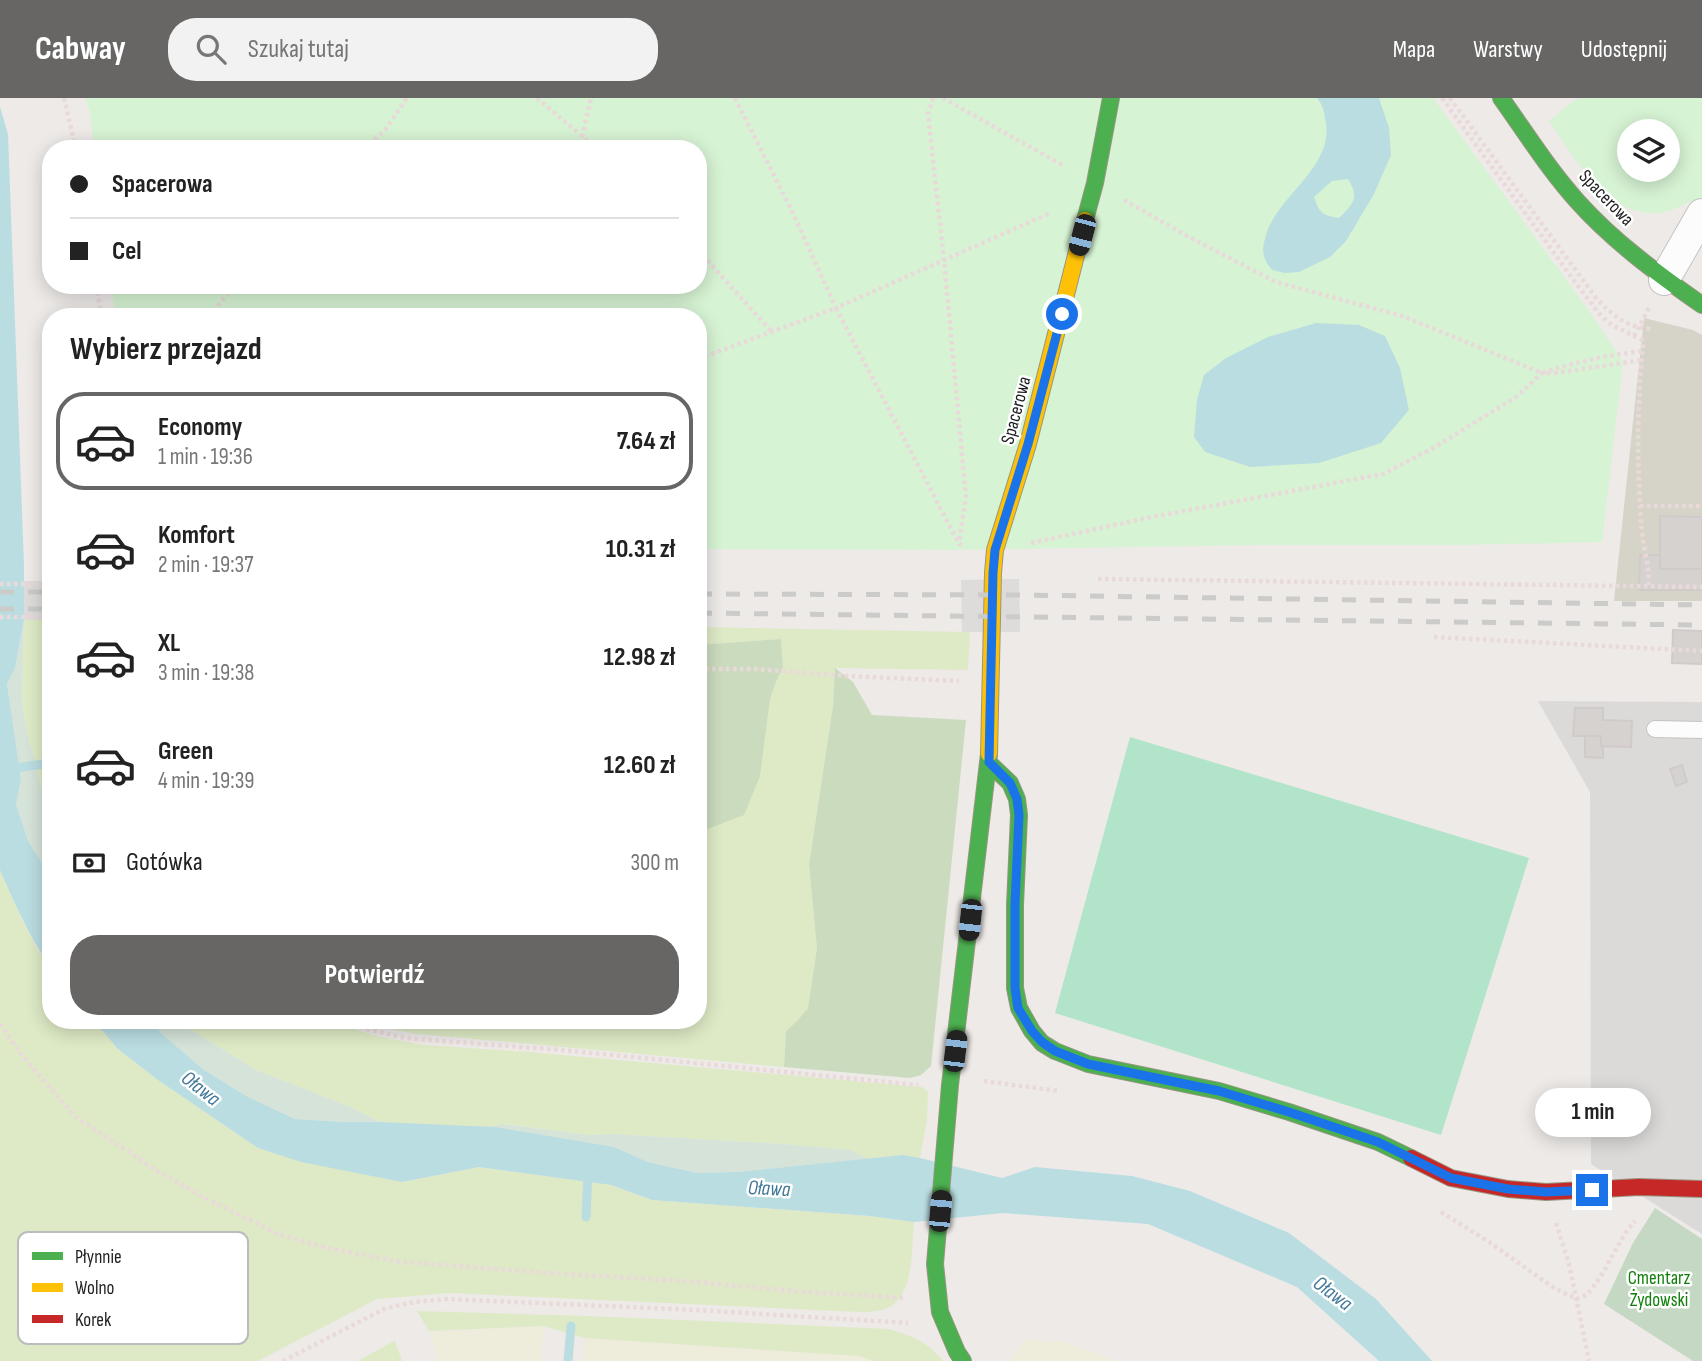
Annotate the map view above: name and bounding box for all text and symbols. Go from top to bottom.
search box [168,18,658,81]
text: Cabway [35,29,126,69]
icon: search [192,30,230,68]
text: Szukaj tutaj [248,34,349,65]
text: Mapa [1393,35,1435,64]
text: Warstwy [1473,35,1543,64]
text: Udostępnij [1581,35,1667,64]
map controls [1617,119,1680,182]
button: layers [1617,119,1680,182]
street label: Spacerowa [1574,165,1638,231]
text: Spacerowa [112,169,213,200]
car [1067,212,1098,258]
text: Cel [112,236,142,267]
route start [1046,298,1078,330]
text: Wybierz przejazd [70,330,262,369]
street label: Spacerowa [996,374,1037,447]
icon: car [74,410,137,473]
text: Economy [158,412,242,443]
text: 7.64 zł [617,426,675,457]
text: 1 min · 19:36 [158,443,253,471]
icon: car [74,518,137,581]
text: Komfort [158,520,235,551]
text: 10.31 zł [606,534,675,565]
text: 2 min · 19:37 [158,551,253,579]
icon: car [74,626,137,689]
text: XL [158,628,180,659]
text: 12.98 zł [604,642,675,673]
text: 3 min · 19:38 [158,659,254,687]
icon: car [74,734,137,797]
text: Green [158,736,213,767]
text: 12.60 zł [604,750,675,781]
text: 4 min · 19:39 [158,767,254,795]
icon: cash [70,844,108,882]
text: Gotówka [126,847,203,878]
text: 300 m [630,849,679,877]
car [958,898,983,942]
button: Potwierdź [70,935,679,1015]
car [943,1029,968,1073]
water label: Oława [176,1065,226,1112]
callout: 1 min [1534,1088,1650,1138]
text: 1 min [1572,1098,1614,1126]
route end [1576,1174,1608,1206]
water label: Oława [747,1175,791,1202]
car [928,1189,953,1233]
legend [18,1232,248,1344]
text: Płynnie [75,1246,122,1269]
park label: Cmentarz Żydowski [1628,1267,1690,1312]
water label: Oława [1308,1271,1358,1316]
text: Wolno [75,1277,114,1300]
text: Korek [75,1309,112,1332]

